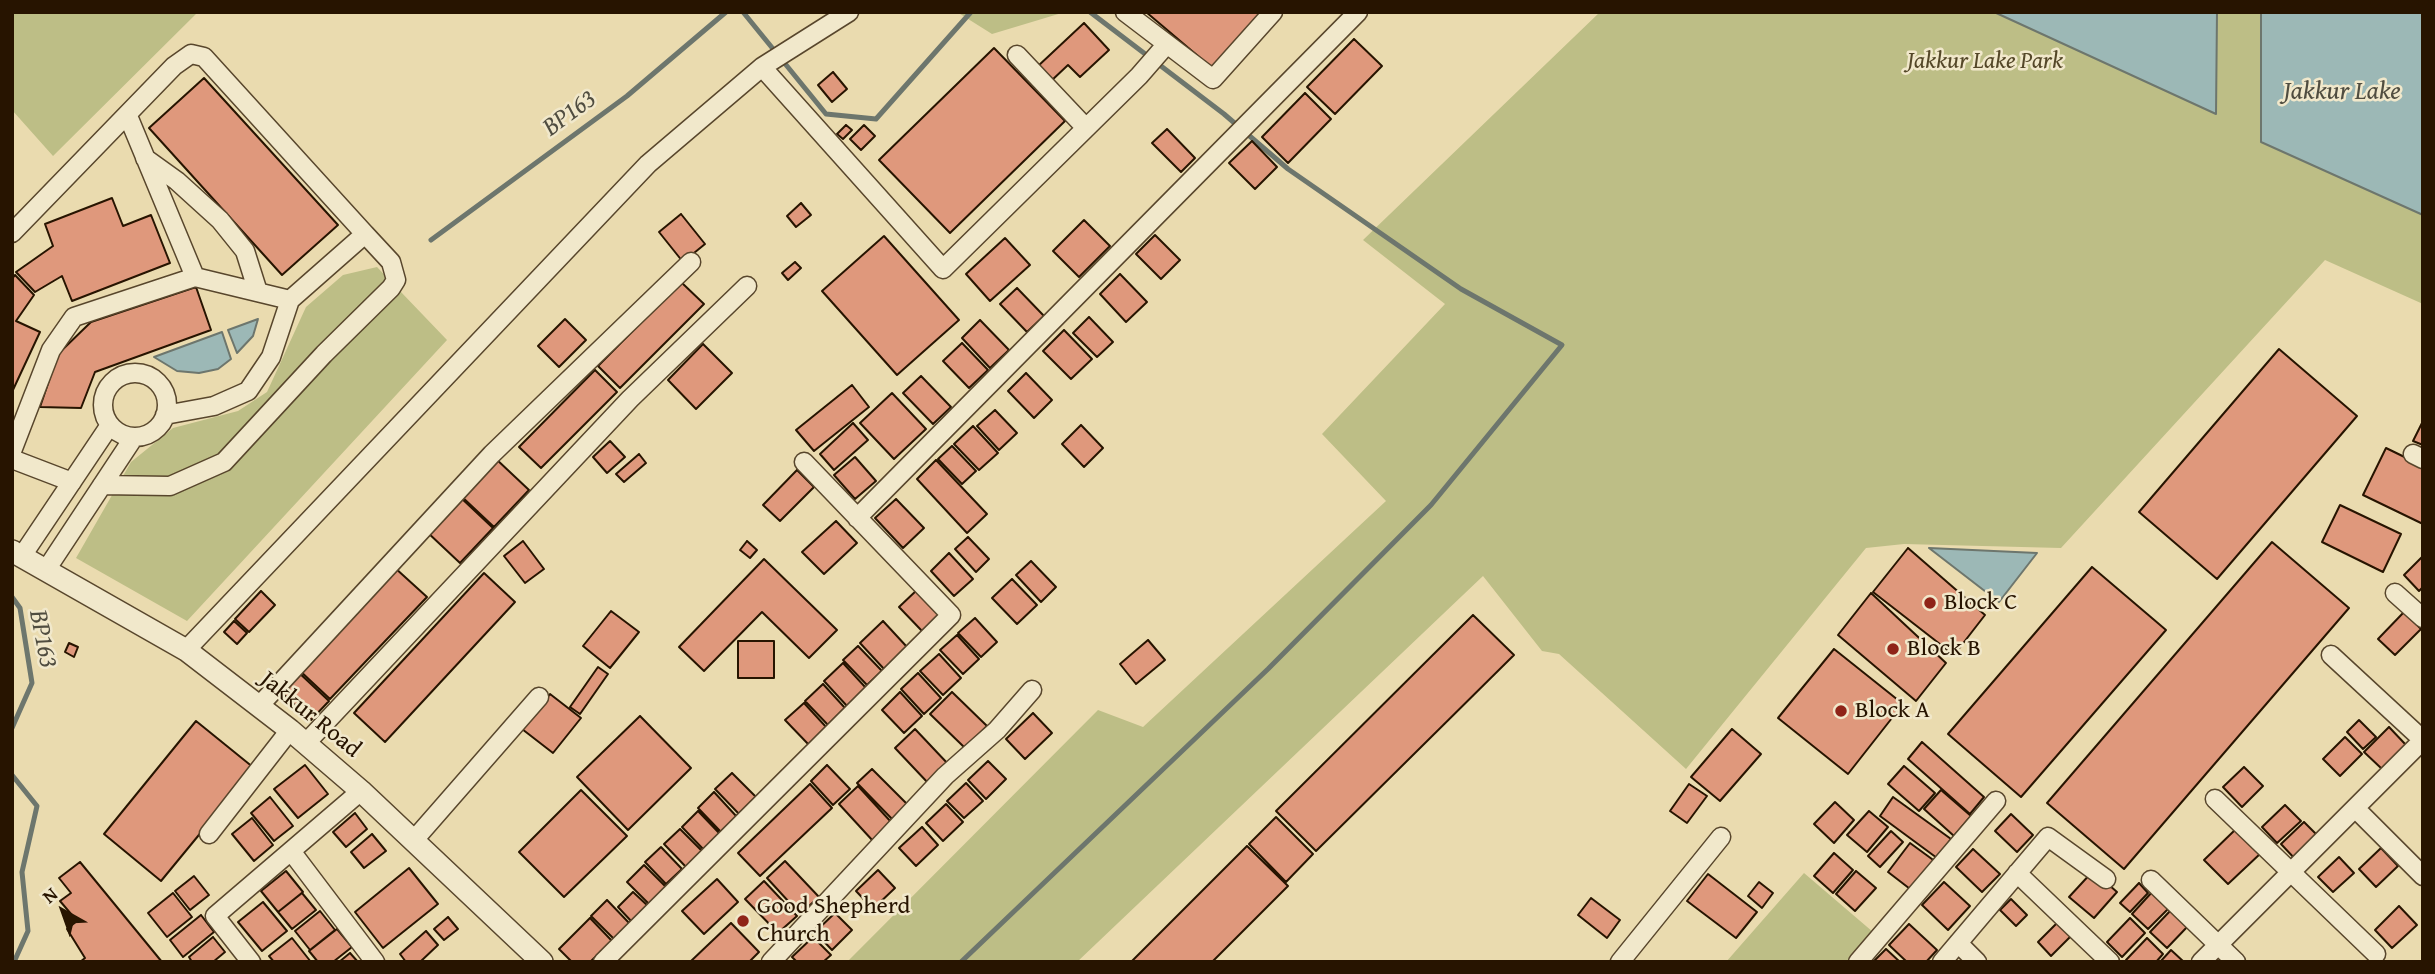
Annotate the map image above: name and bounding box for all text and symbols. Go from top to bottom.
park label: Jakkur Lake Park [1907,48,2063,76]
water label: Jakkur Lake [2283,76,2401,108]
water label: BP163 [537,84,603,144]
place label: Block C [1944,589,2017,617]
marker: Block C [1922,595,1938,611]
water label: BP163 [21,607,63,671]
place label: Block B [1907,635,1981,663]
marker: Block B [1885,641,1901,657]
street label: Jakkur Road [254,666,366,764]
place label: Block A [1855,697,1930,725]
marker: Block A [1833,703,1849,719]
north arrow [28,876,98,946]
text: N [36,880,63,910]
place label: Good Shepherd Church [757,893,910,949]
marker: Good Shepherd Church [735,913,751,929]

